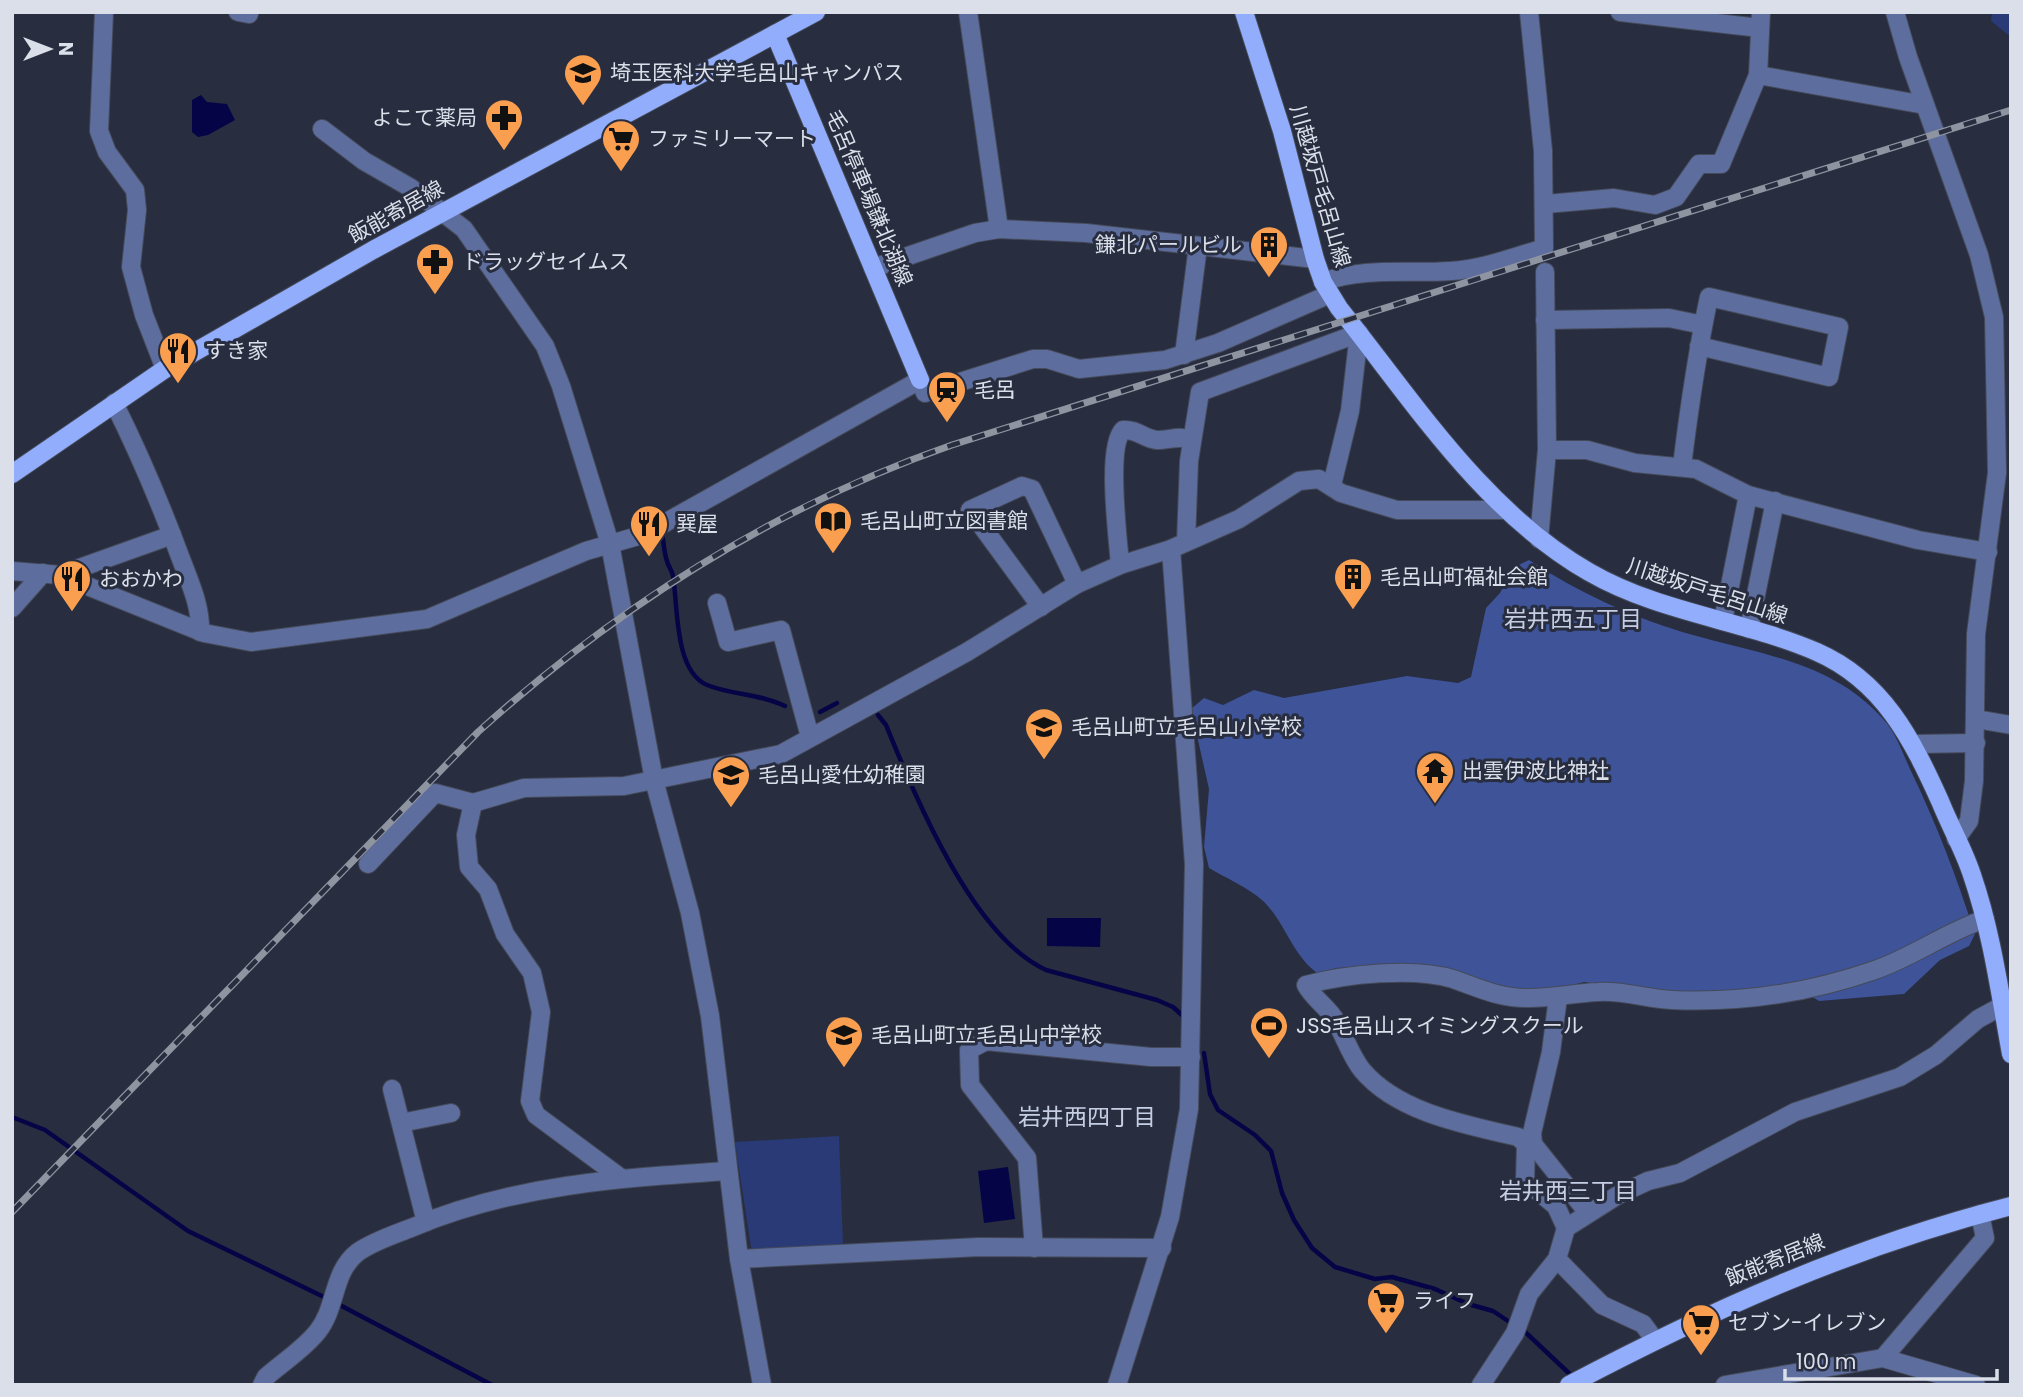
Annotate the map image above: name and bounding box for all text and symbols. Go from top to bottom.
north arrow [14,14,84,84]
text: N [52,42,79,56]
school or university icon: 埼玉医科大学毛呂山キャンパス [562,52,604,107]
place label: 埼玉医科大学毛呂山キャンパス [610,58,904,87]
pharmacy icon: よこて薬局 [483,97,525,152]
street label: 川越坂戸毛呂山線 [1283,101,1358,271]
place label: よこて薬局 [372,103,477,132]
street label: 毛呂停車場鎌北湖線 [819,105,920,290]
supermarket icon: ファミリーマート [600,118,642,173]
place label: ファミリーマート [648,124,816,153]
street label: 飯能寄居線 [343,173,449,250]
building icon: 鎌北パールビル [1248,224,1290,279]
place label: 鎌北パールビル [1095,230,1242,259]
pharmacy icon: ドラッグセイムス [414,241,456,296]
place label: ドラッグセイムス [462,247,630,276]
restaurant icon: すき家 [157,330,199,385]
place label: すき家 [205,336,268,365]
station icon: 毛呂 [926,369,968,424]
place label: 毛呂 [974,375,1016,404]
library icon: 毛呂山町立図書館 [812,500,854,555]
restaurant icon: 巽屋 [628,503,670,558]
place label: 毛呂山町立図書館 [860,506,1028,535]
place label: 巽屋 [676,509,718,538]
street label: 川越坂戸毛呂山線 [1623,551,1792,630]
building icon: 毛呂山町福祉会館 [1332,556,1374,611]
restaurant icon: おおかわ [51,558,93,613]
place label: 毛呂山町福祉会館 [1380,562,1548,591]
place label: おおかわ [99,564,183,593]
district label: 岩井西五丁目 [1504,603,1642,635]
school or university icon: 毛呂山町立毛呂山小学校 [1023,706,1065,761]
place label: 毛呂山町立毛呂山小学校 [1071,712,1302,741]
temple icon: 出雲伊波比神社 [1414,750,1456,805]
school or university icon: 毛呂山愛仕幼稚園 [710,754,752,809]
place label: 出雲伊波比神社 [1462,756,1609,785]
place label: 毛呂山愛仕幼稚園 [758,760,926,789]
sports icon: JSS毛呂山スイミングスクール [1248,1005,1290,1060]
place label: JSS毛呂山スイミングスクール [1296,1011,1584,1040]
school or university icon: 毛呂山町立毛呂山中学校 [823,1014,865,1069]
place label: 毛呂山町立毛呂山中学校 [871,1020,1102,1049]
district label: 岩井西四丁目 [1018,1101,1156,1133]
district label: 岩井西三丁目 [1499,1175,1637,1207]
street label: 飯能寄居線 [1721,1226,1829,1293]
supermarket icon: ライフ [1365,1280,1407,1335]
place label: ライフ [1413,1286,1476,1315]
supermarket icon: セブン-イレブン [1680,1302,1722,1357]
place label: セブン-イレブン [1728,1308,1887,1337]
scale bar [1785,1338,1997,1382]
text: 100 m [1796,1347,1856,1376]

